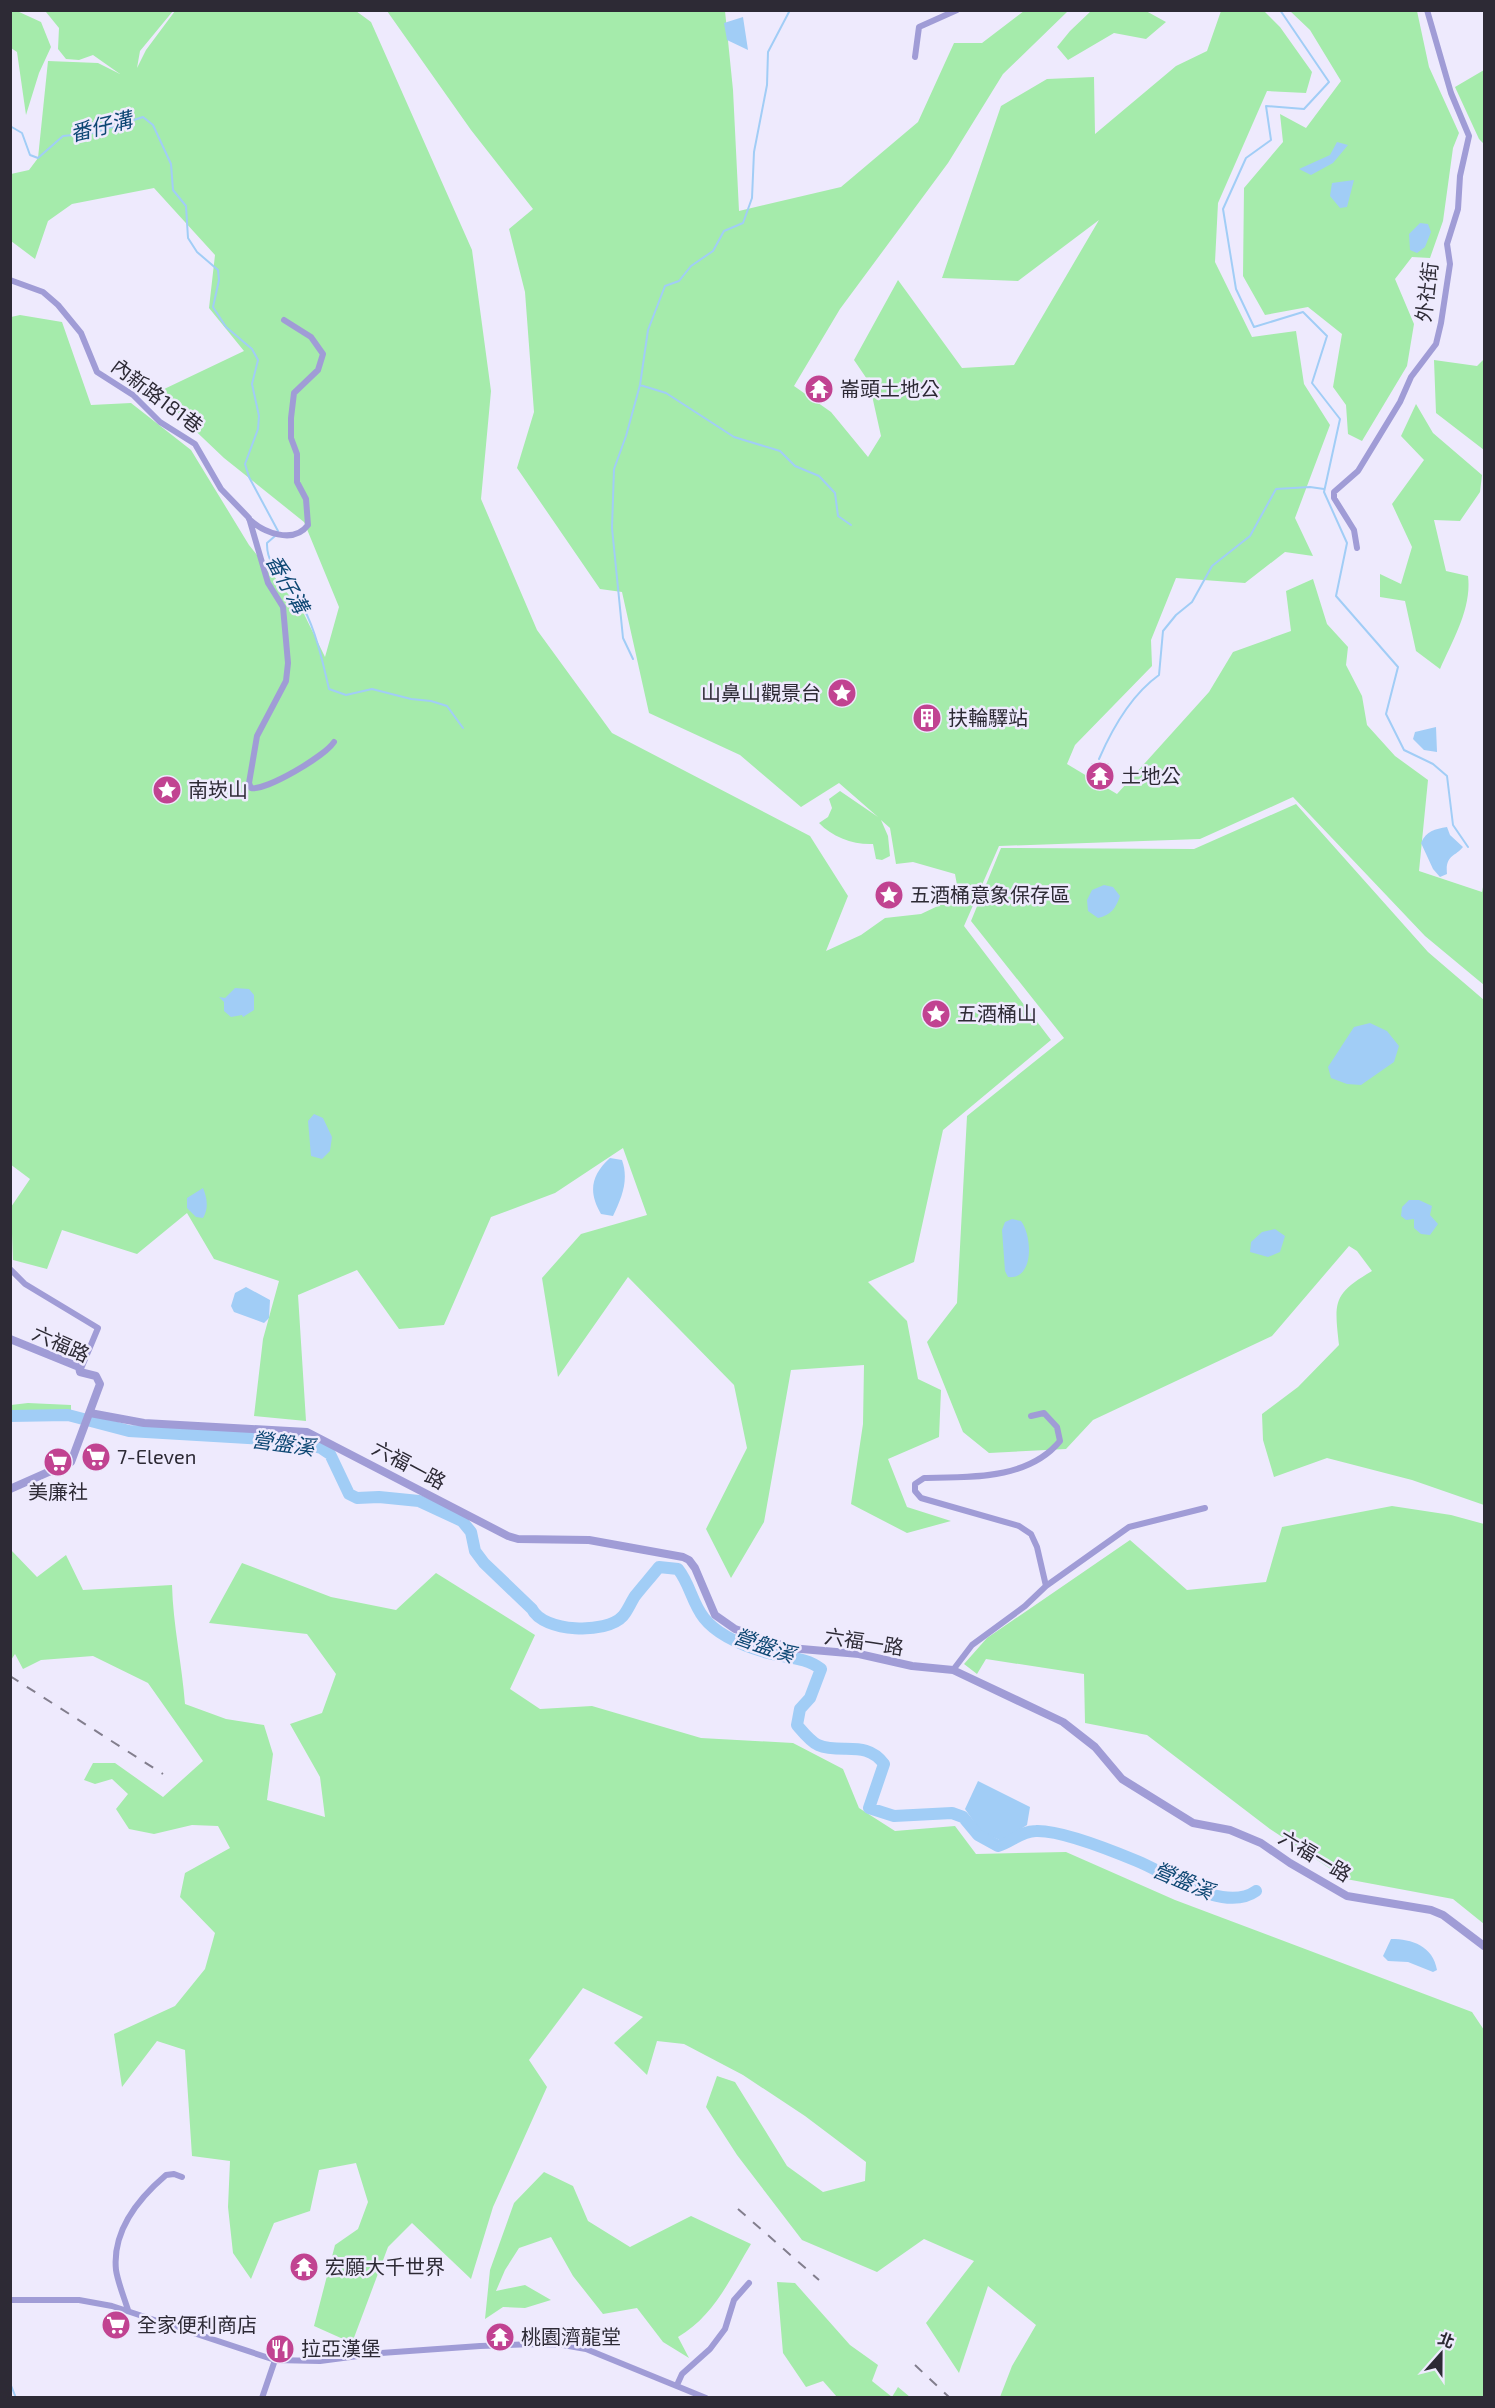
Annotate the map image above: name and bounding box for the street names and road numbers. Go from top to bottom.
street label: 外社街 [1410,261,1442,323]
street label: 內新路181巷 [107,353,208,437]
street label: 六福路 [29,1320,94,1366]
street label: 六福一路 [369,1435,450,1493]
street label: 六福一路 [823,1623,906,1659]
street label: 六福一路 [1275,1824,1356,1886]

